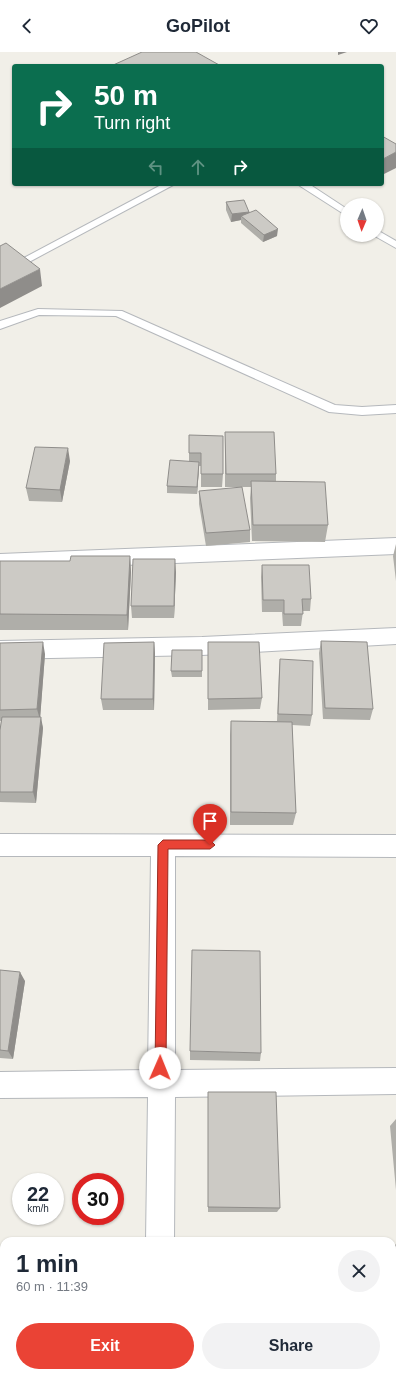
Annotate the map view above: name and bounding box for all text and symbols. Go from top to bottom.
icon: back [16,15,38,37]
icon: heart [358,15,380,37]
text: GoPilot [166,16,230,36]
icon: right [28,80,80,132]
text: 50 m [94,80,158,111]
text: Turn right [94,113,170,133]
icon: left [145,156,167,178]
icon: ahead [187,156,209,178]
icon: right [229,156,251,178]
north arrow [340,198,384,242]
map controls [340,198,384,242]
pin [193,804,227,845]
icon: arrive [199,810,221,832]
position arrow [139,1047,181,1089]
speed limit sign: 30 [72,1173,124,1225]
text: 22 [27,1183,49,1205]
text: km/h [27,1203,49,1214]
text: 1 min [16,1250,79,1277]
button: close [338,1250,380,1292]
text: 60 m · 11:39 [16,1279,88,1294]
button: Exit [16,1323,194,1369]
button: Share [202,1323,380,1369]

